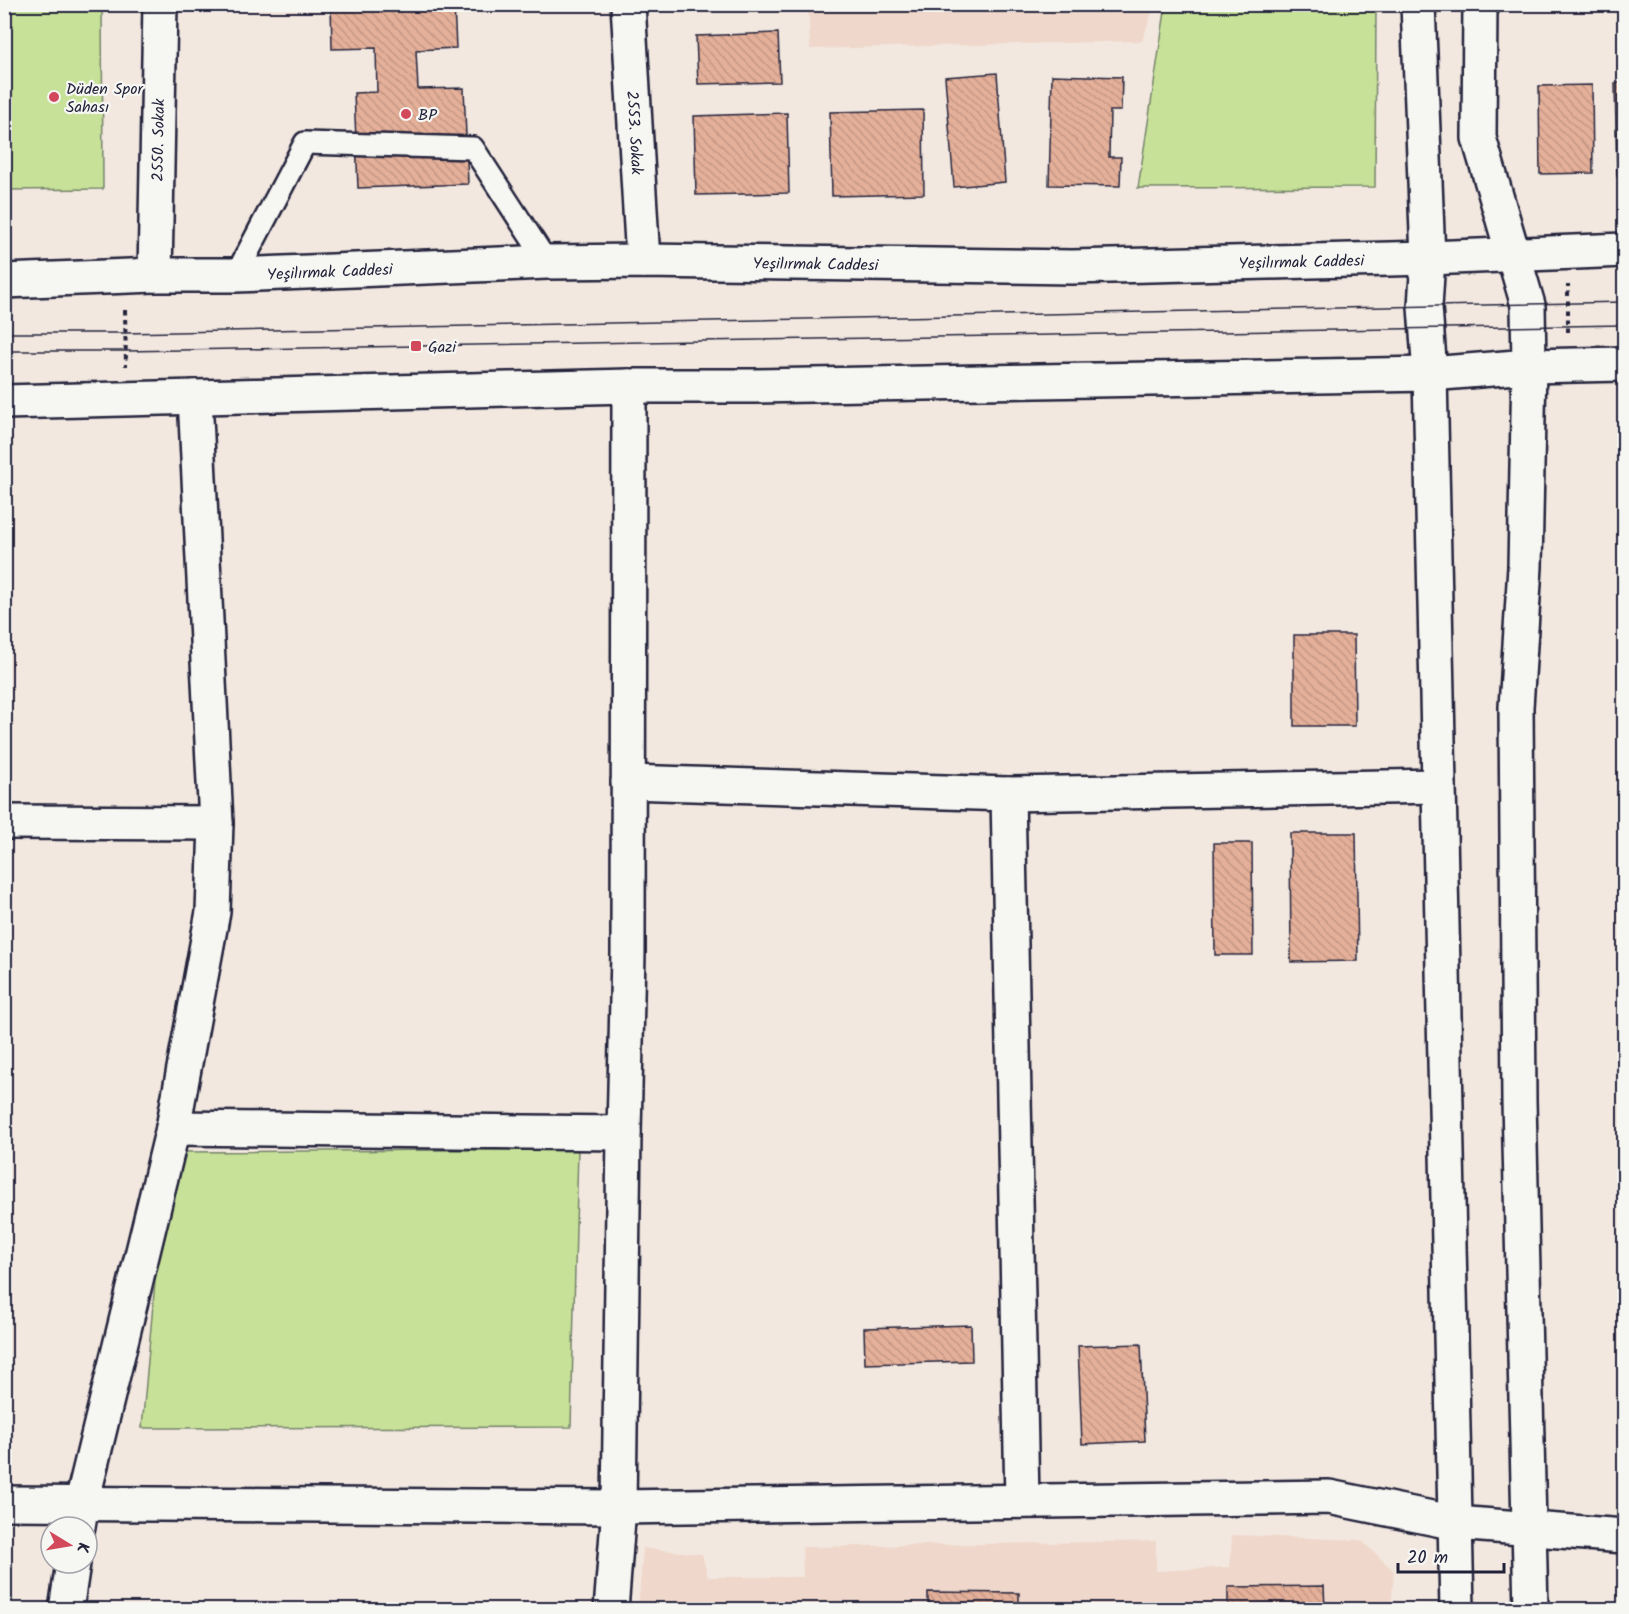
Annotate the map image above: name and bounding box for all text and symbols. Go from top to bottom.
place label: Düden Spor Sahası [66,77,145,120]
marker: Düden Spor Sahası [47,90,61,104]
street label: 2553. Sokak [619,90,649,176]
street label: 2550. Sokak [146,98,172,182]
place label: BP [418,103,437,128]
marker: BP [399,107,413,121]
street label: Yeşilırmak Caddesi [1238,249,1366,277]
street label: Yeşilırmak Caddesi [753,252,880,278]
street label: Yeşilırmak Caddesi [267,257,394,288]
place label: Gazi [428,335,457,360]
marker: Gazi [409,339,423,353]
north arrow [39,1515,99,1575]
scale bar [1398,1536,1504,1574]
text: K [69,1540,95,1555]
text: 20 m [1407,1544,1448,1573]

